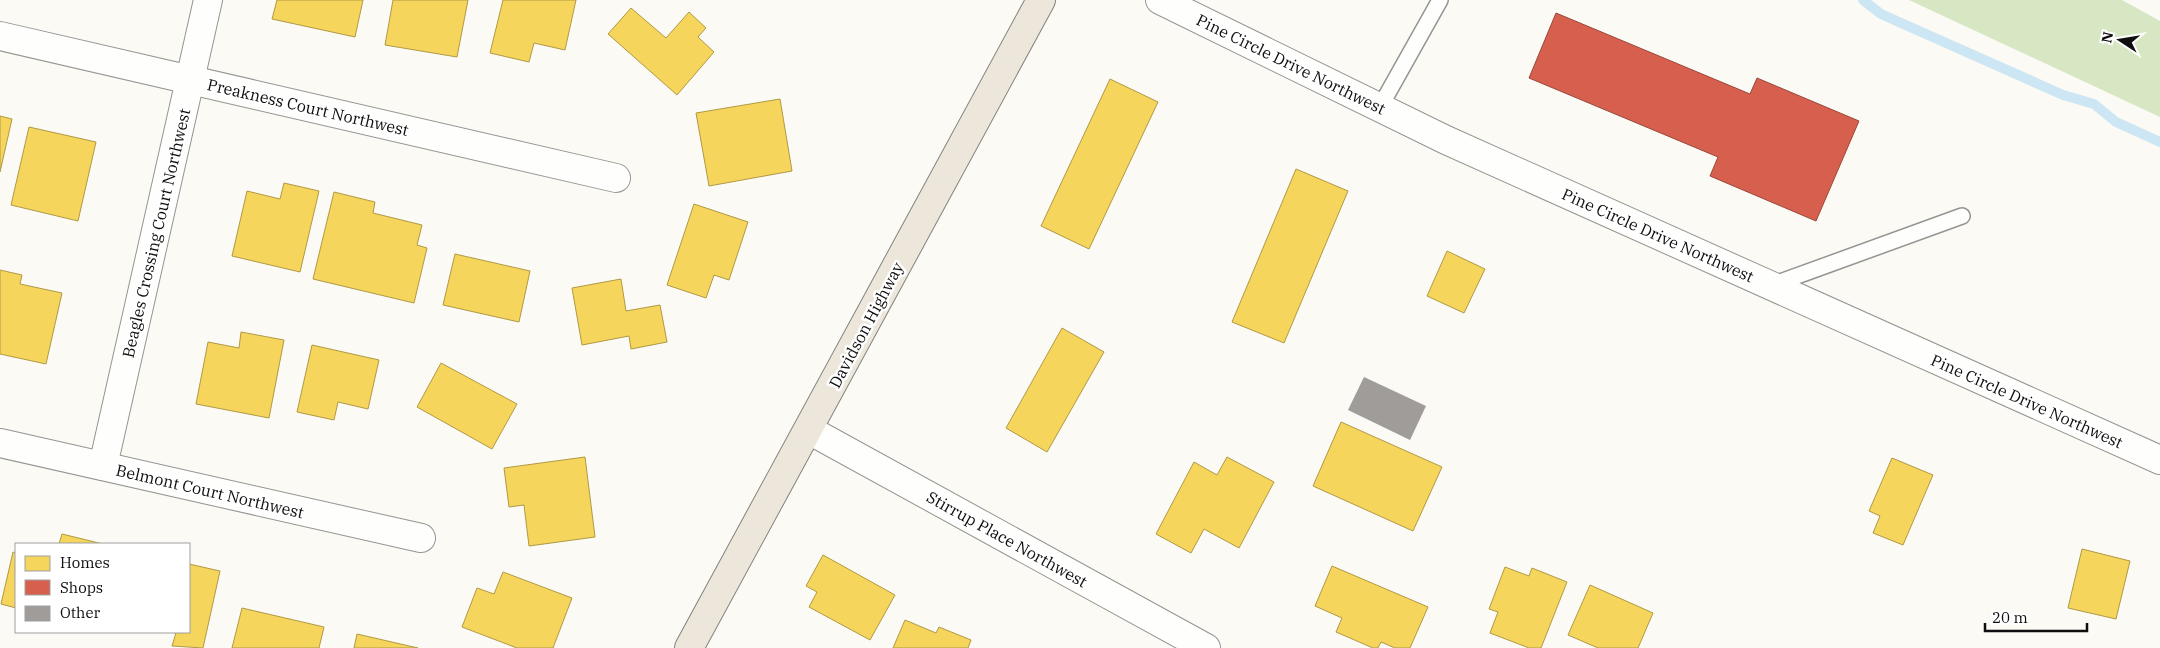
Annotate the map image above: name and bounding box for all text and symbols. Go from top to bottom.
street label: Pine Circle Drive Northwest [1193,9,1389,119]
north arrow [2095,15,2145,65]
text: N [2097,30,2117,45]
street label: Preakness Court Northwest [205,74,411,140]
street label: Beagles Crossing Court Northwest [118,106,195,360]
street label: Pine Circle Drive Northwest [1559,184,1757,287]
street label: Davidson Highway [824,258,908,391]
street label: Pine Circle Drive Northwest [1928,350,2126,453]
street label: Belmont Court Northwest [114,460,306,522]
street label: Stirrup Place Northwest [923,487,1091,592]
legend [15,543,190,633]
text: Homes [60,553,110,572]
text: Shops [60,578,103,597]
scale bar [1985,600,2088,632]
text: Other [60,603,100,622]
text: 20 m [1992,608,2028,627]

